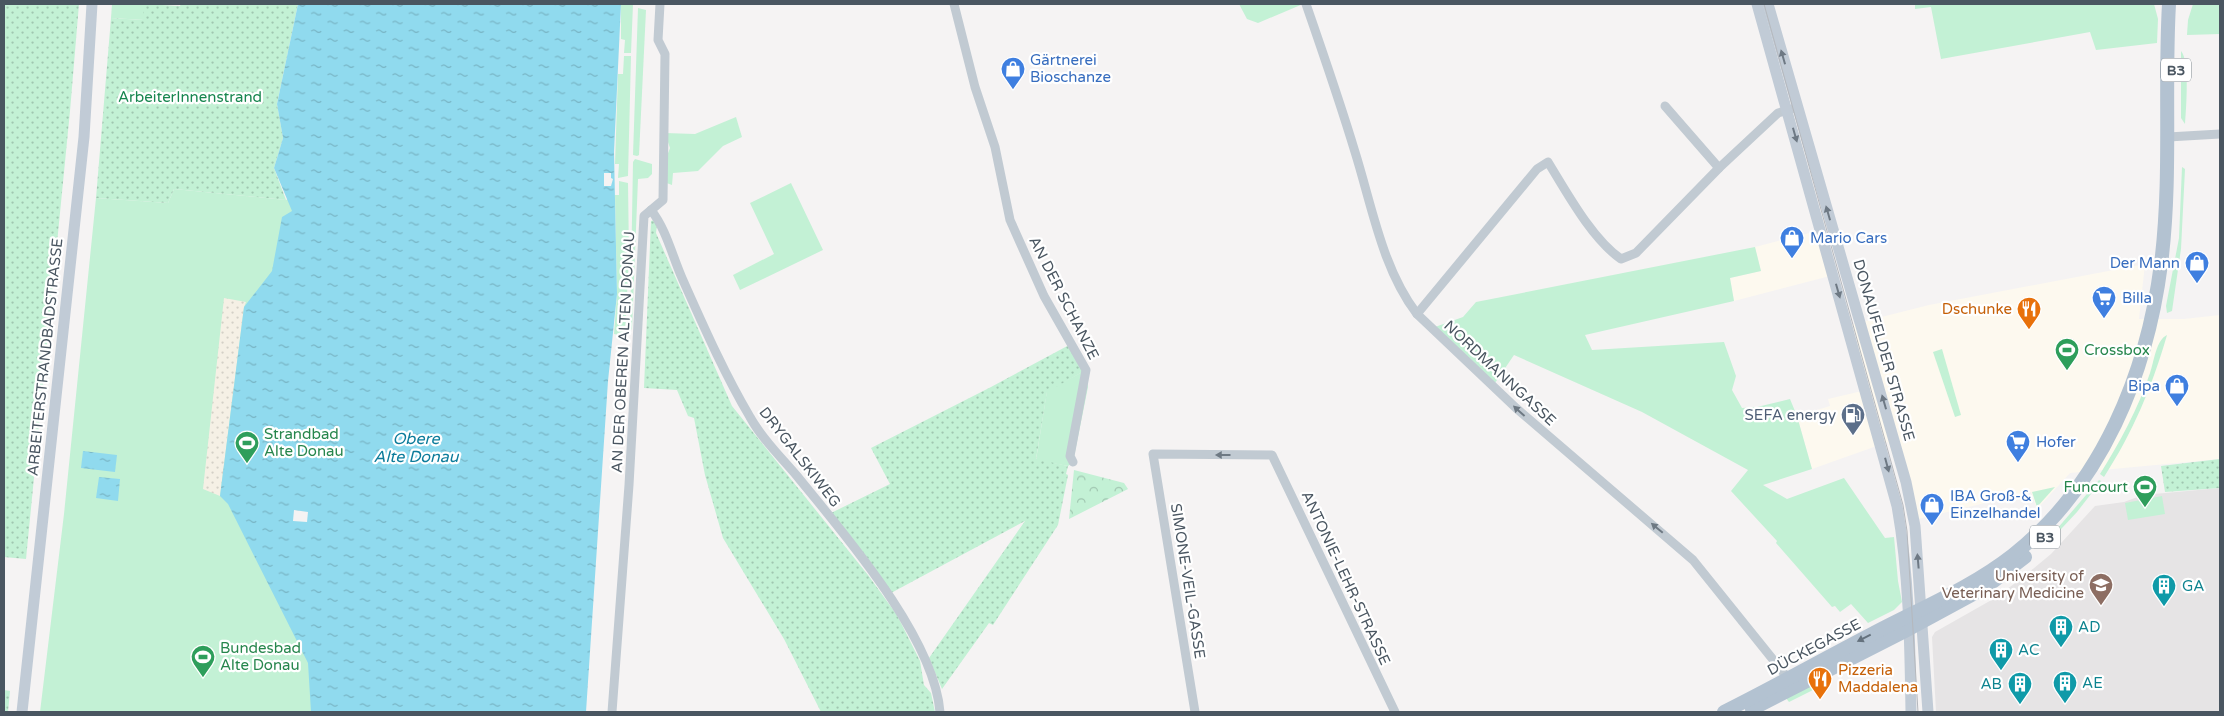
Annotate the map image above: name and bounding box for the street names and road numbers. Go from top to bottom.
road number: B3 [2161,58,2191,82]
street label: AN DER OBEREN ALTEN DONAU [608,231,638,473]
street label: AN DER SCHANZE [1025,233,1103,363]
street label: ARBEITERSTRANDBADSTRASSE [24,237,66,477]
street label: DONAUFELDER STRASSE [1849,257,1919,443]
street label: NORDMANNGASSE [1440,316,1560,430]
street label: DRYGALSKIWEG [755,403,845,511]
street label: ANTONIE-LEHR-STRASSE [1298,488,1394,668]
street label: SIMONE-VEIL-GASSE [1167,502,1209,660]
road number: B3 [2030,526,2060,548]
street label: DÜCKEGASSE [1764,615,1864,679]

